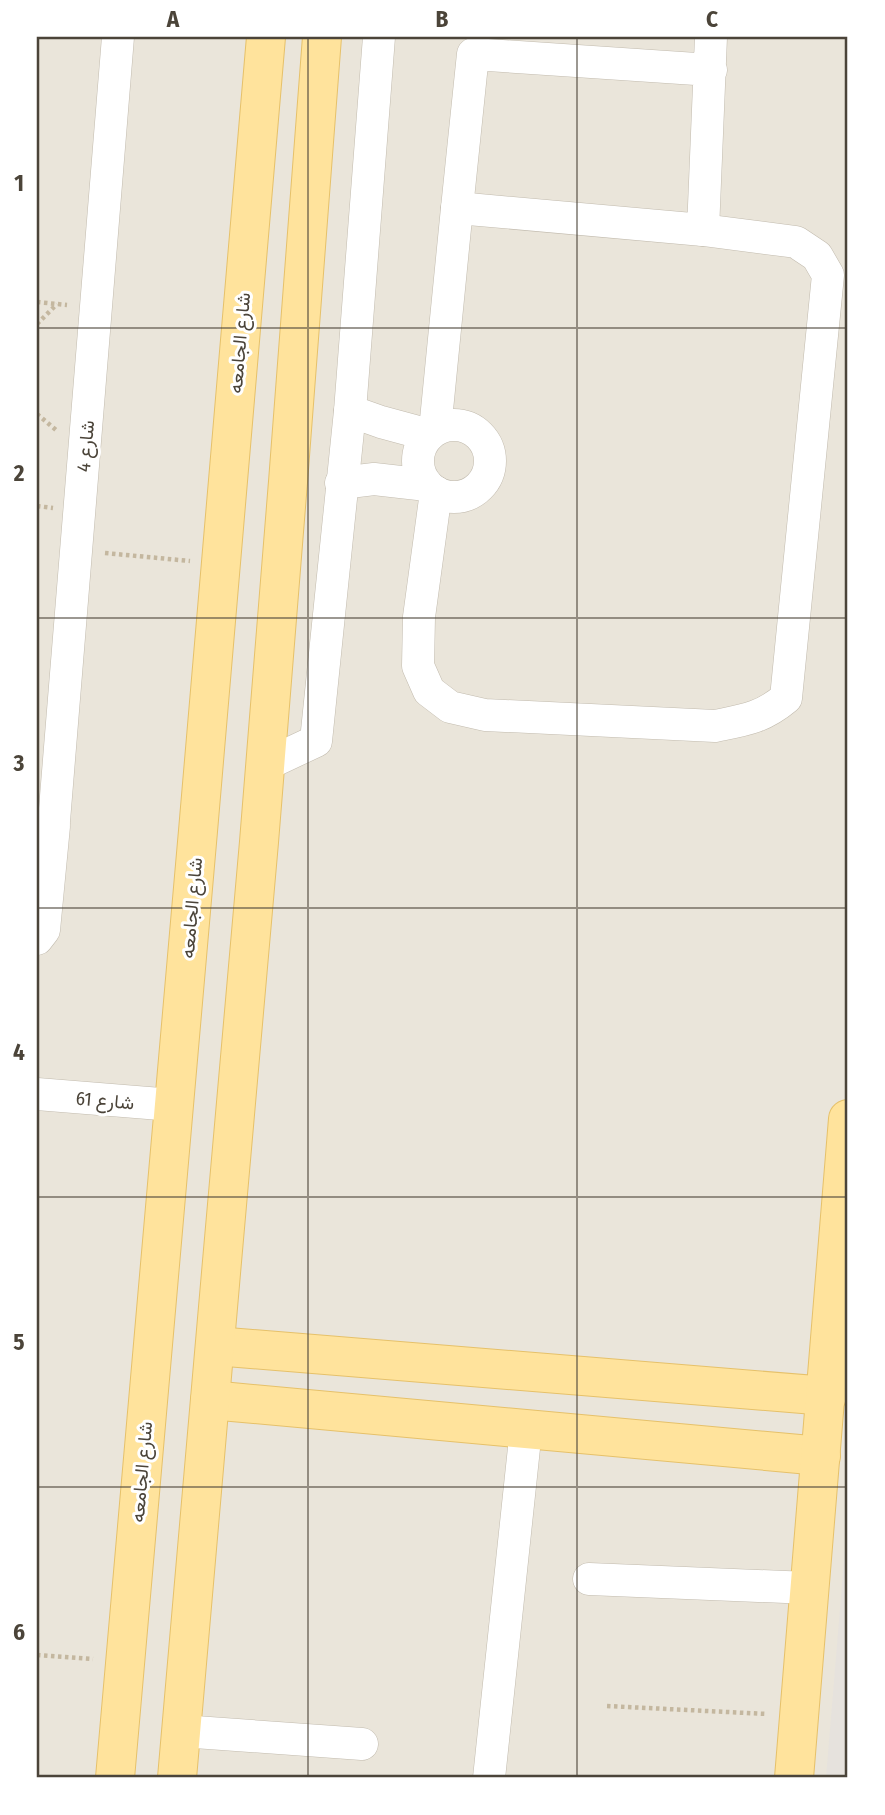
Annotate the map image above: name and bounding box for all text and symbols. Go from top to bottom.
text: A [166,5,180,33]
text: B [436,5,449,33]
text: C [706,5,718,33]
text: 1 [14,169,24,197]
street label: شارع الجامعه [224,292,256,395]
street label: شارع 4 [72,419,100,473]
text: 2 [13,459,25,487]
text: 3 [13,749,25,777]
street label: شارع الجامعه [176,857,208,960]
text: 4 [13,1038,25,1066]
street label: شارع 61 [75,1086,135,1116]
text: 5 [13,1328,25,1356]
street label: شارع الجامعه [126,1421,158,1524]
text: 6 [13,1618,25,1646]

